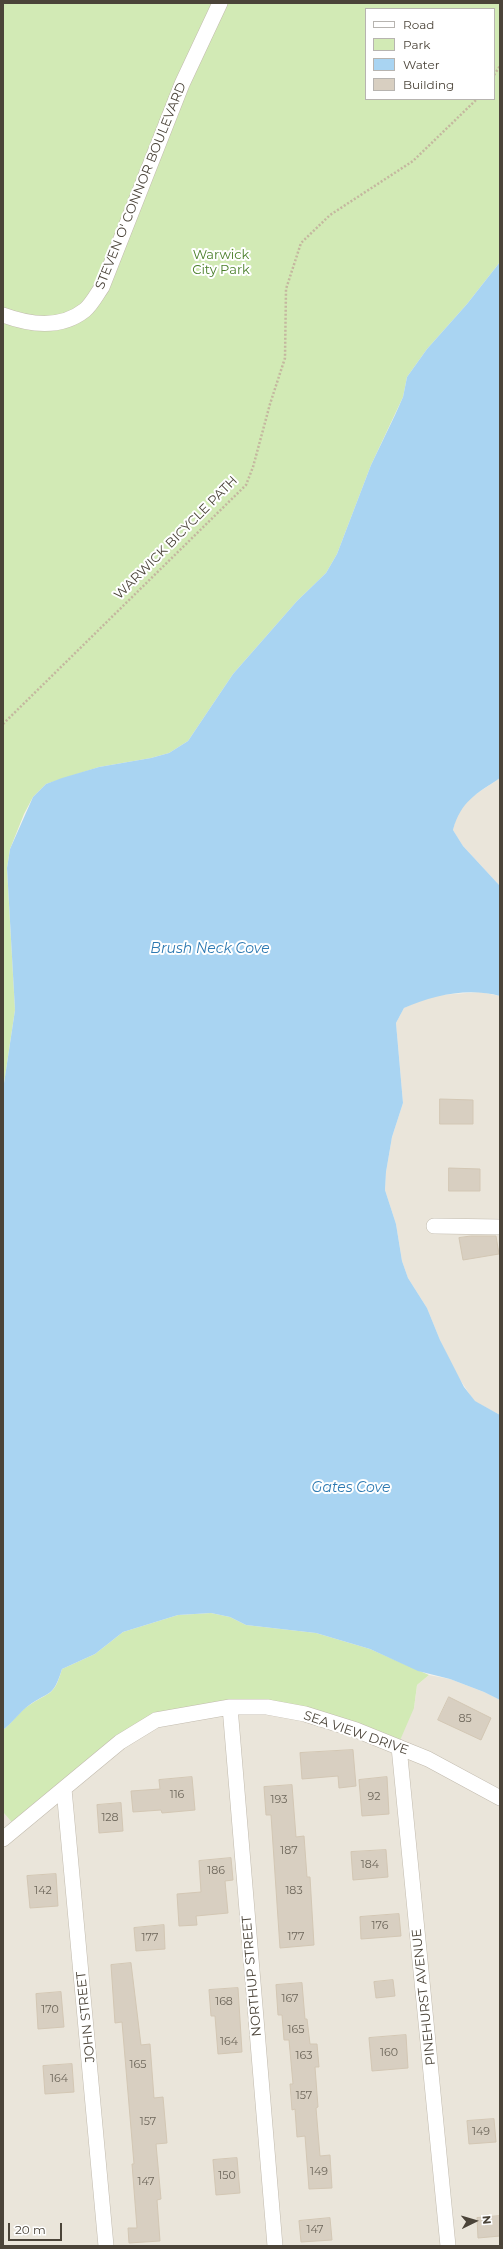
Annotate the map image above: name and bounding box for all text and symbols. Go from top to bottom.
legend [365,8,495,100]
text: Road [403,17,434,32]
text: Park [403,37,430,52]
text: Water [403,57,439,72]
text: Building [403,77,454,92]
street label: STEVEN O' CONNOR BOULEVARD [92,80,190,292]
park label: Warwick City Park [192,247,250,278]
street label: WARWICK BICYCLE PATH [111,473,241,603]
water label: Brush Neck Cove [150,941,270,957]
water label: Gates Cove [312,1480,390,1496]
street label: SEA VIEW DRIVE [301,1708,411,1758]
house number: 85 [458,1712,472,1726]
house number: 116 [170,1788,184,1802]
house number: 92 [368,1790,380,1804]
house number: 193 [271,1793,287,1807]
house number: 128 [101,1811,119,1825]
house number: 187 [280,1844,298,1858]
house number: 184 [361,1858,379,1872]
house number: 186 [207,1864,225,1878]
house number: 142 [34,1884,52,1898]
house number: 183 [285,1884,303,1898]
street label: NORTHUP STREET [239,1915,265,2037]
house number: 176 [372,1919,388,1933]
street label: PINEHURST AVENUE [409,1928,439,2066]
house number: 177 [288,1930,304,1944]
house number: 177 [142,1931,158,1945]
street label: JOHN STREET [73,1971,99,2063]
house number: 167 [281,1992,299,2006]
house number: 168 [215,1995,233,2009]
house number: 170 [41,2003,59,2017]
house number: 165 [288,2023,304,2037]
house number: 164 [220,2035,238,2049]
house number: 160 [380,2046,398,2060]
house number: 163 [296,2049,312,2063]
house number: 165 [130,2058,146,2072]
house number: 164 [50,2072,68,2086]
house number: 157 [296,2089,312,2103]
house number: 157 [140,2115,156,2129]
house number: 149 [472,2125,490,2139]
house number: 149 [310,2165,328,2179]
house number: 150 [218,2169,236,2183]
house number: 147 [137,2175,155,2189]
north arrow [455,2201,495,2241]
scale bar [10,2215,64,2241]
text: N [480,2215,494,2225]
text: 20 m [15,2222,46,2237]
house number: 147 [306,2223,324,2237]

